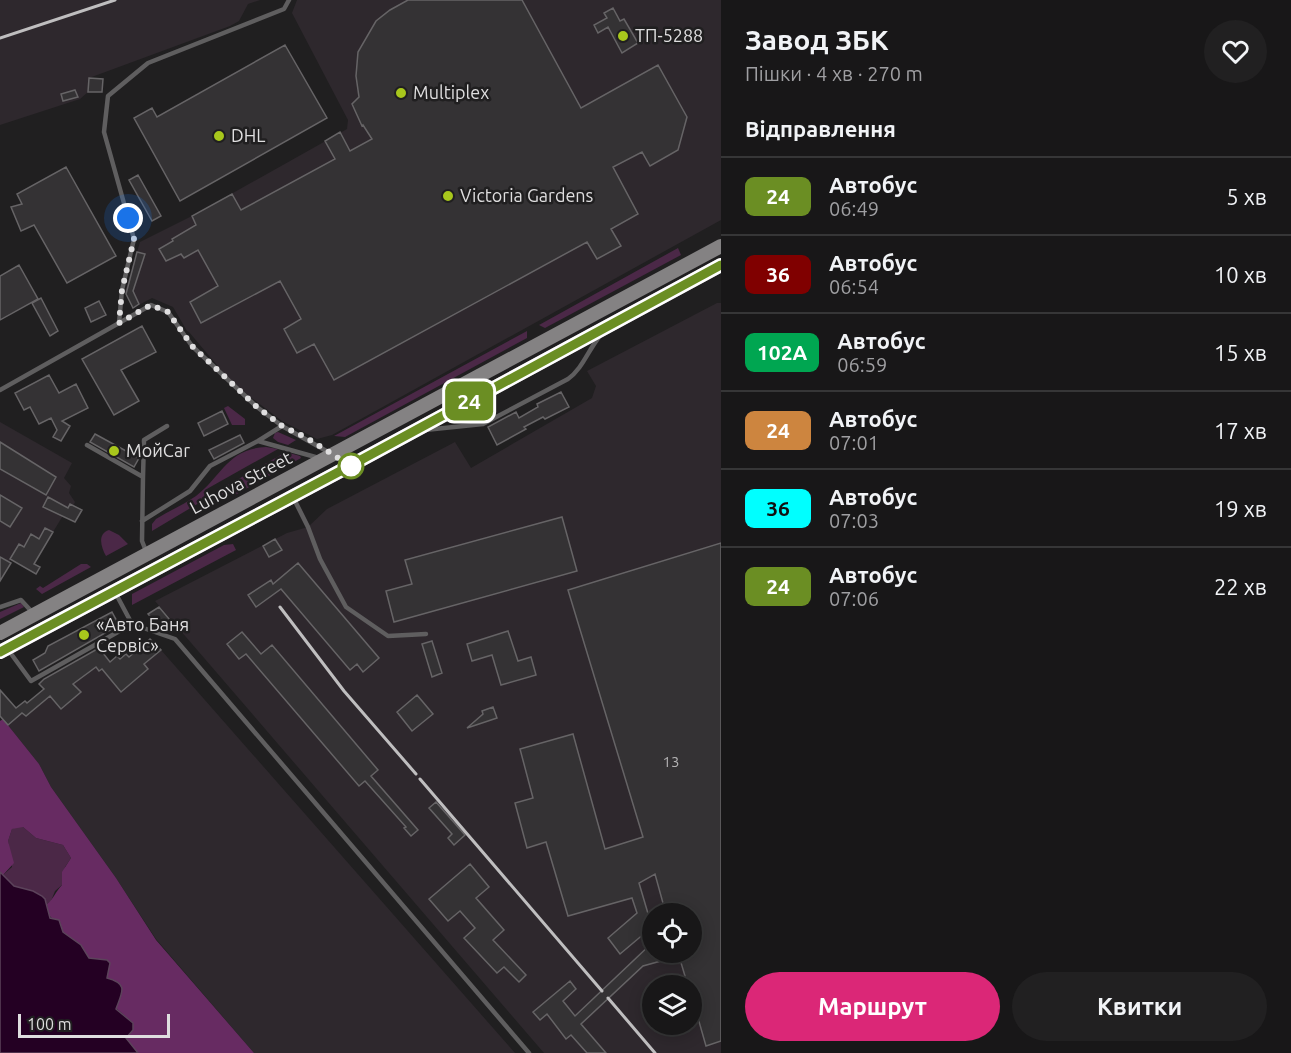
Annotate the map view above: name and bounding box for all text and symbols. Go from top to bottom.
button: heart [1204,20,1267,83]
text: Завод ЗБК [745,24,889,55]
place label: ТП-5288 [635,25,703,45]
marker: ТП-5288 [616,29,630,43]
text: Пішки · 4 хв · 270 m [745,62,923,85]
place label: Multiplex [413,82,489,102]
marker: Multiplex [394,86,408,100]
text: Відправлення [745,116,896,141]
place label: DHL [231,125,265,145]
marker: DHL [212,129,226,143]
text: Автобус [829,172,917,197]
text: 24 [766,184,790,208]
text: 5 хв [1226,184,1267,209]
place label: Victoria Gardens [460,185,594,205]
marker: Victoria Gardens [441,189,455,203]
text: 06:49 [829,197,879,220]
your location [113,203,143,233]
text: Автобус [829,250,917,275]
text: 36 [766,262,790,286]
text: 10 хв [1214,262,1267,287]
text: 06:54 [829,275,879,298]
text: Автобус [837,328,926,353]
text: 102А [757,340,807,364]
text: 15 хв [1214,340,1267,365]
text: 06:59 [837,353,887,376]
line badge: 24 [442,382,496,420]
text: 24 [457,389,481,413]
text: Автобус [829,406,917,431]
text: 24 [766,418,790,442]
text: 17 хв [1214,418,1267,443]
text: 07:01 [829,431,879,454]
place label: МойCar [126,440,190,460]
marker: МойCar [107,444,121,458]
street label: Luhova Street [186,447,295,517]
unlabelled marker [338,453,364,479]
text: Автобус [829,484,917,509]
text: 36 [766,496,790,520]
text: 19 хв [1214,496,1267,521]
text: 07:03 [829,509,879,532]
text: Автобус [829,562,917,587]
text: 24 [766,574,790,598]
text: 22 хв [1214,574,1267,599]
text: 07:06 [829,587,879,610]
place label: «Авто Баня Сервіс» [96,614,189,655]
marker: «Авто Баня Сервіс» [77,628,91,642]
house number: 13 [663,753,679,770]
map controls [642,903,702,1035]
button: locate [642,903,702,963]
button: Маршрут [745,972,1000,1041]
button: Квитки [1012,972,1267,1041]
button: layers [642,975,702,1035]
scale bar [18,1011,170,1038]
text: 100 m [27,1015,72,1033]

